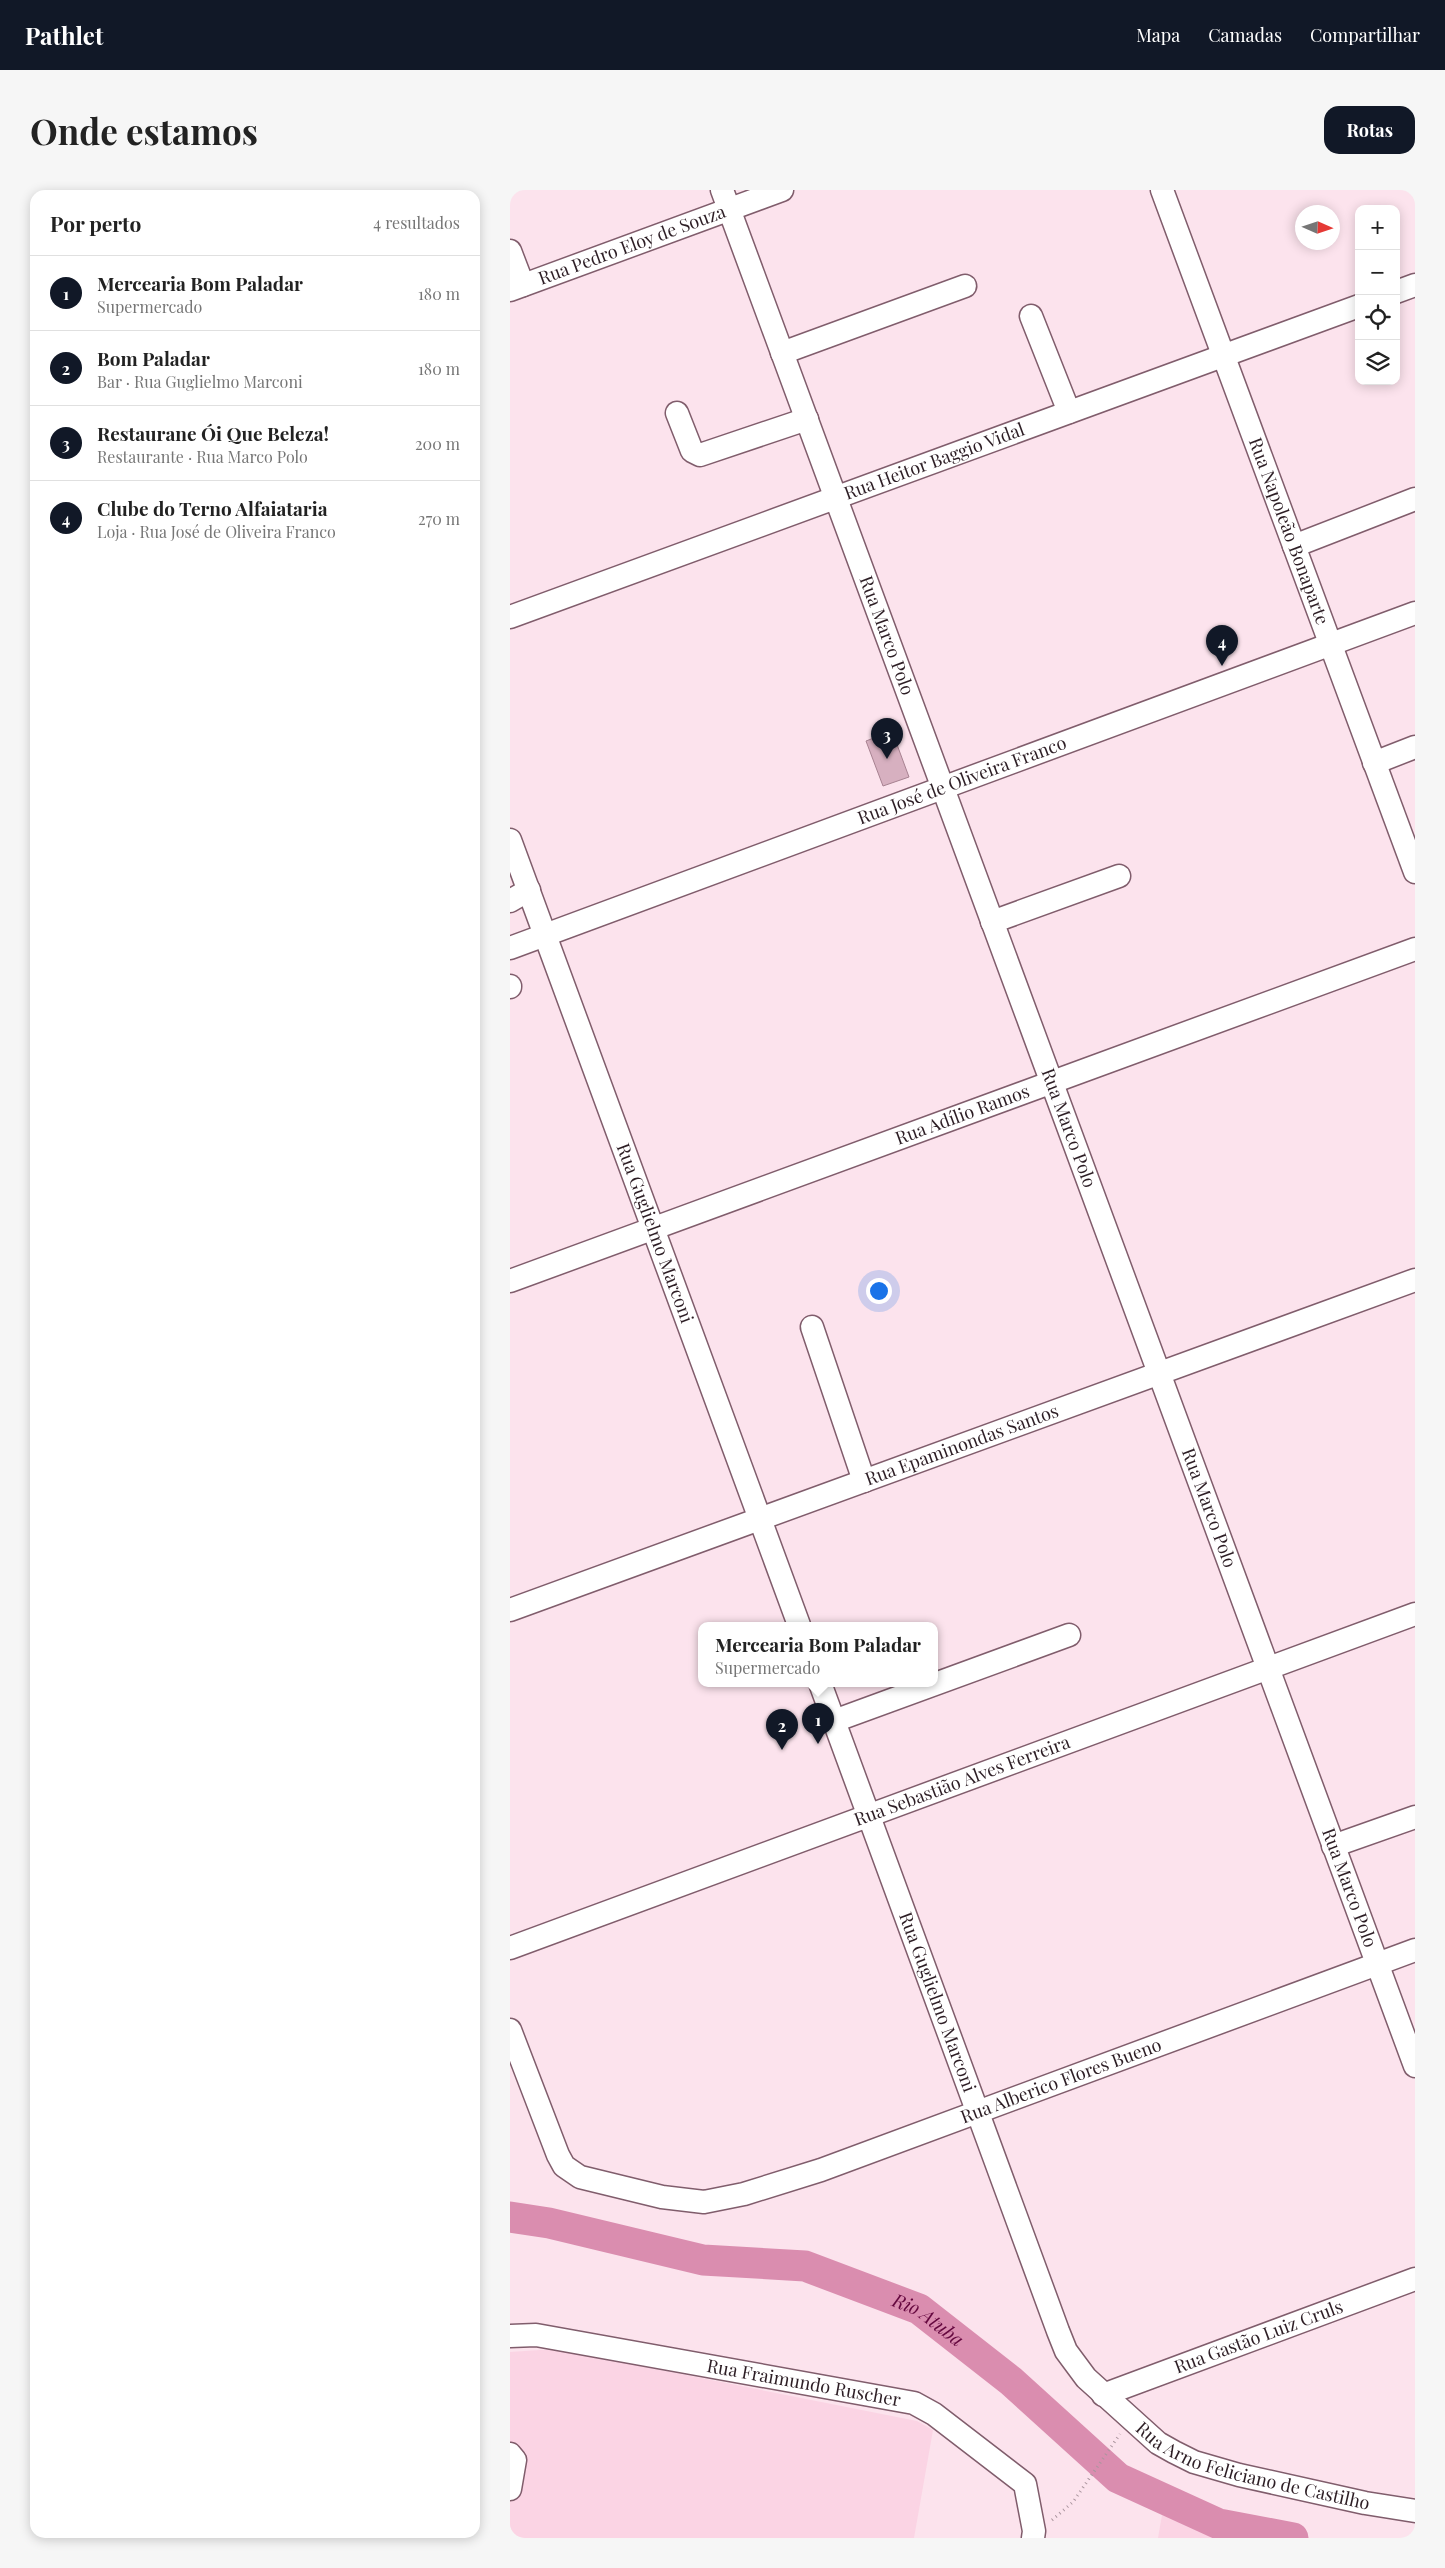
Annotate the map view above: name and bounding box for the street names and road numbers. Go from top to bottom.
street label: Rua Pedro Eloy de Souza [535,199,729,290]
street label: Rua Heitor Baggio Vidal [841,417,1028,505]
street label: Rua Napoleão Bonaparte [1244,434,1335,628]
street label: Rua Marco Polo [855,572,921,698]
street label: Rua José de Oliveira Franco [854,730,1070,829]
street label: Rua Marco Polo [1036,1065,1103,1191]
street label: Rua Adílio Ramos [892,1078,1033,1150]
street label: Rua Guglielmo Marconi [612,1140,700,1326]
street label: Rua Epaminondas Santos [862,1398,1062,1491]
street label: Rua Marco Polo [1177,1445,1243,1571]
street label: Rua Sebastião Alves Ferreira [851,1729,1073,1831]
street label: Rua Marco Polo [1317,1824,1383,1951]
street label: Rua Guglielmo Marconi [894,1909,982,2095]
street label: Rua Alberico Flores Bueno [957,2032,1165,2128]
street label: Rua Gastão Luiz Cruls [1171,2294,1346,2379]
street label: Rua Fraimundo Ruscher [705,2353,903,2411]
street label: Rua Arno Feliciano de Castilho [1131,2416,1372,2515]

